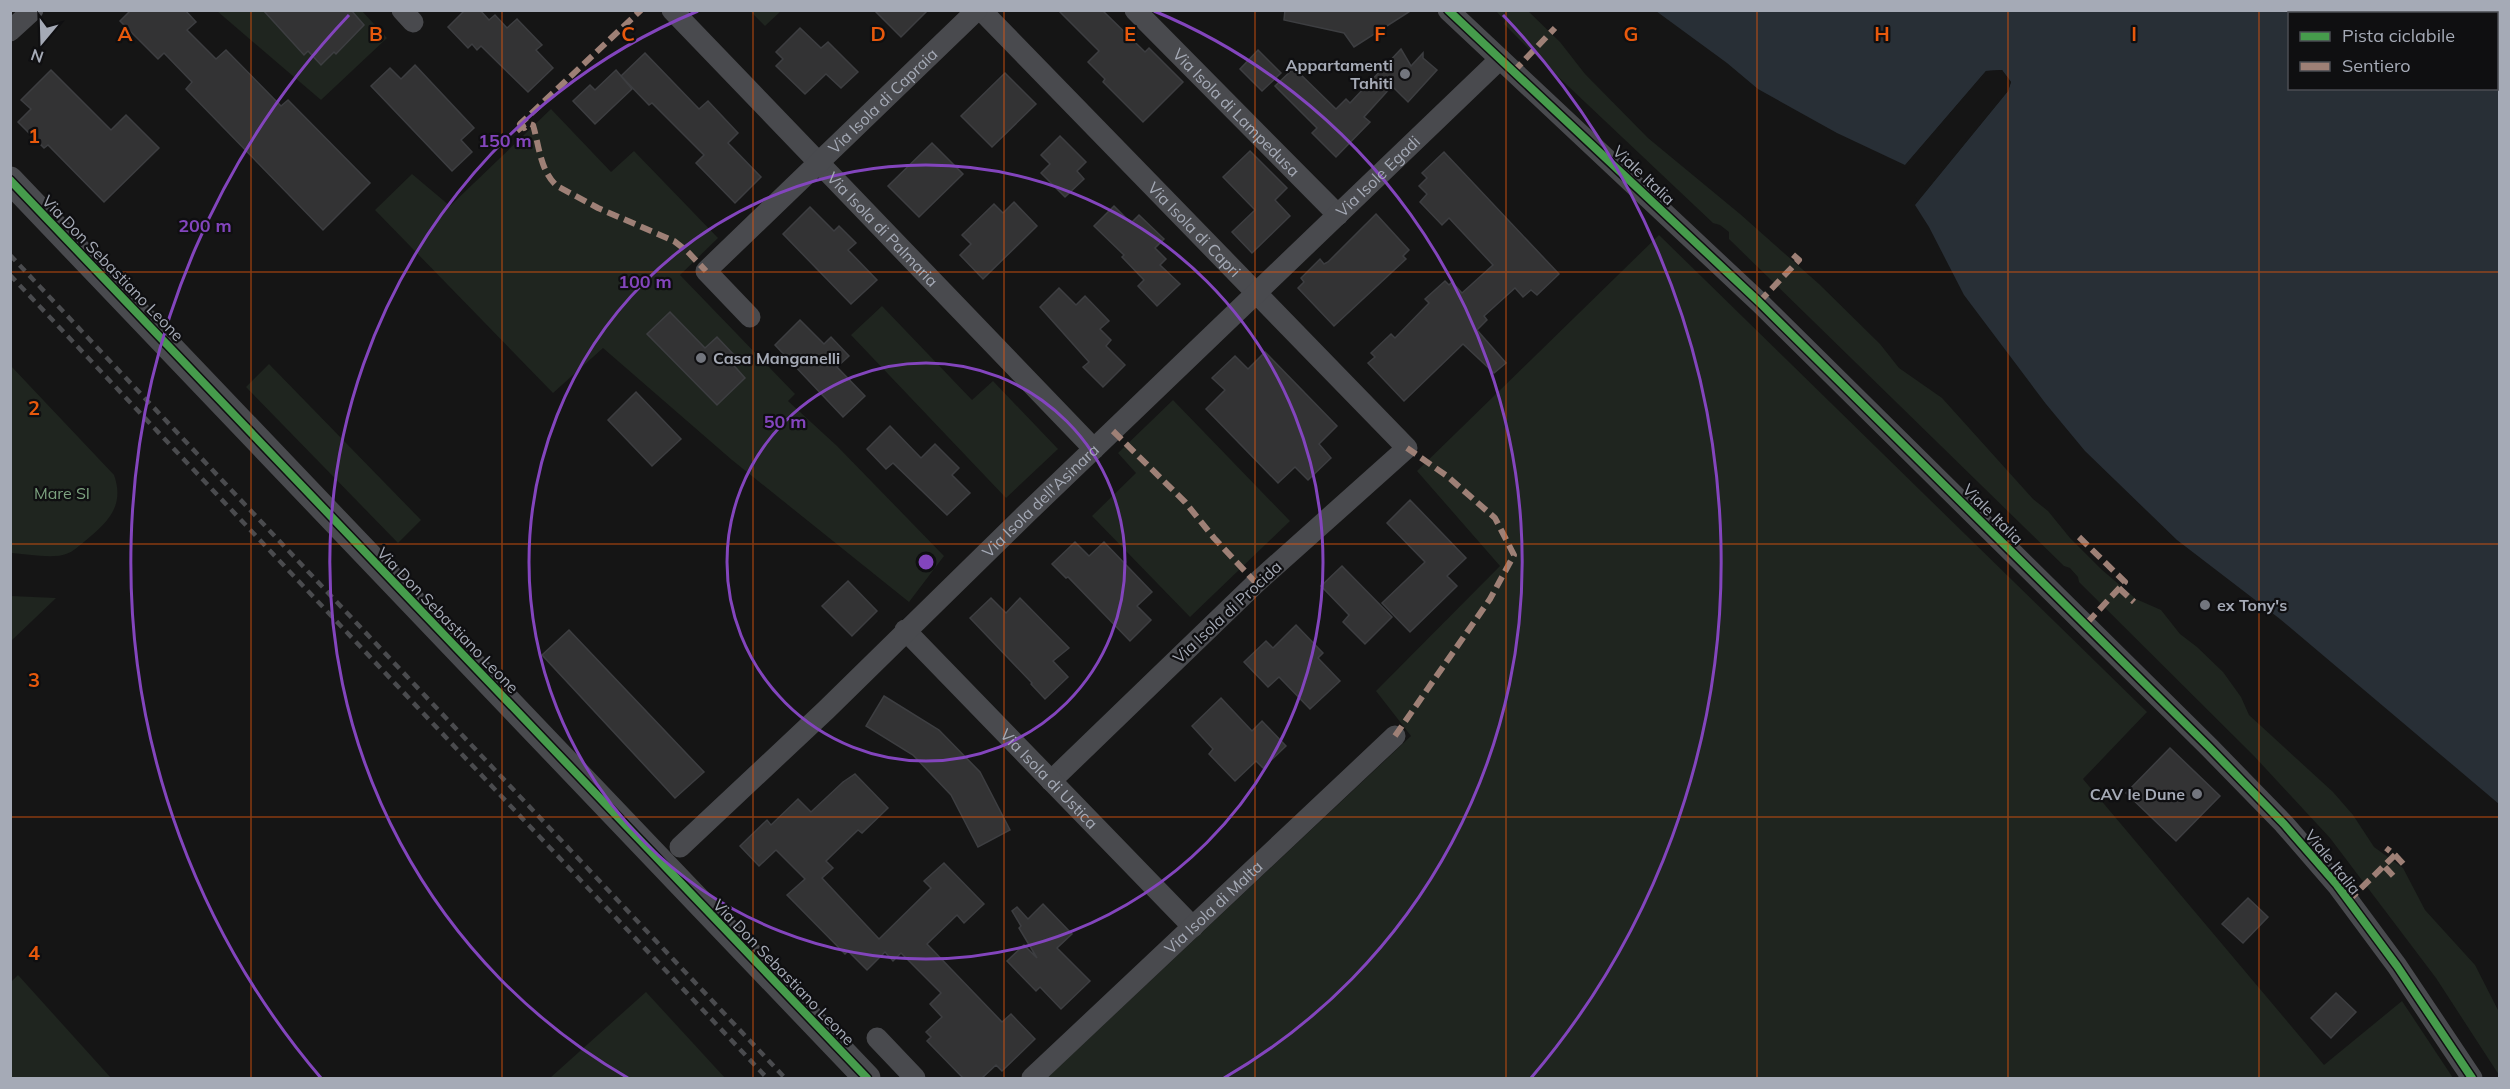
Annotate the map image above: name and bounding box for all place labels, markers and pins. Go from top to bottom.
place label: Appartamenti Tahiti [1285,55,1393,93]
marker: Appartamenti Tahiti [1398,67,1412,81]
place label: Casa Manganelli [713,348,840,368]
marker: Casa Manganelli [694,351,708,365]
centre of rings [916,552,936,572]
place label: ex Tony's [2217,595,2287,615]
marker: ex Tony's [2198,598,2212,612]
place label: CAV le Dune [2090,784,2185,804]
marker: CAV le Dune [2190,787,2204,801]

